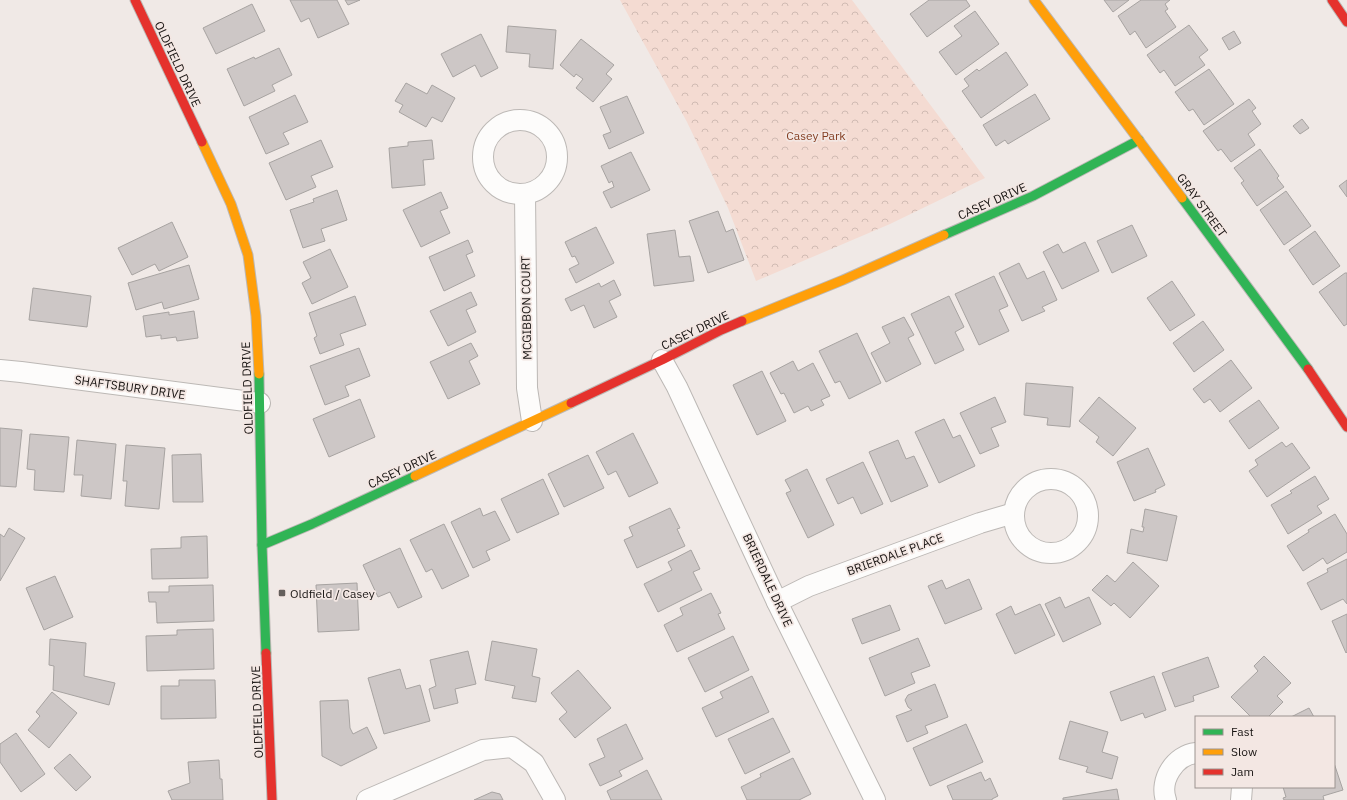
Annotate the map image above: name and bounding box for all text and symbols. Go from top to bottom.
street label: OLDFIELD DRIVE [152,19,204,109]
park label: Casey Park [786,128,846,143]
street label: GRAY STREET [1174,170,1230,240]
street label: CASEY DRIVE [955,179,1029,223]
street label: MCGIBBON COURT [518,256,534,360]
street label: CASEY DRIVE [659,307,731,353]
street label: OLDFIELD DRIVE [238,341,256,435]
street label: SHAFTSBURY DRIVE [74,372,186,402]
street label: CASEY DRIVE [365,447,439,491]
street label: BRIERDALE PLACE [845,530,945,578]
street label: BRIERDALE DRIVE [740,531,796,629]
place label: Oldfield / Casey [290,586,375,601]
marker: Oldfield / Casey [277,588,287,598]
street label: OLDFIELD DRIVE [248,665,266,759]
legend [1195,716,1335,788]
text: Fast [1231,724,1254,739]
text: Slow [1231,744,1257,759]
text: Jam [1231,764,1254,779]

